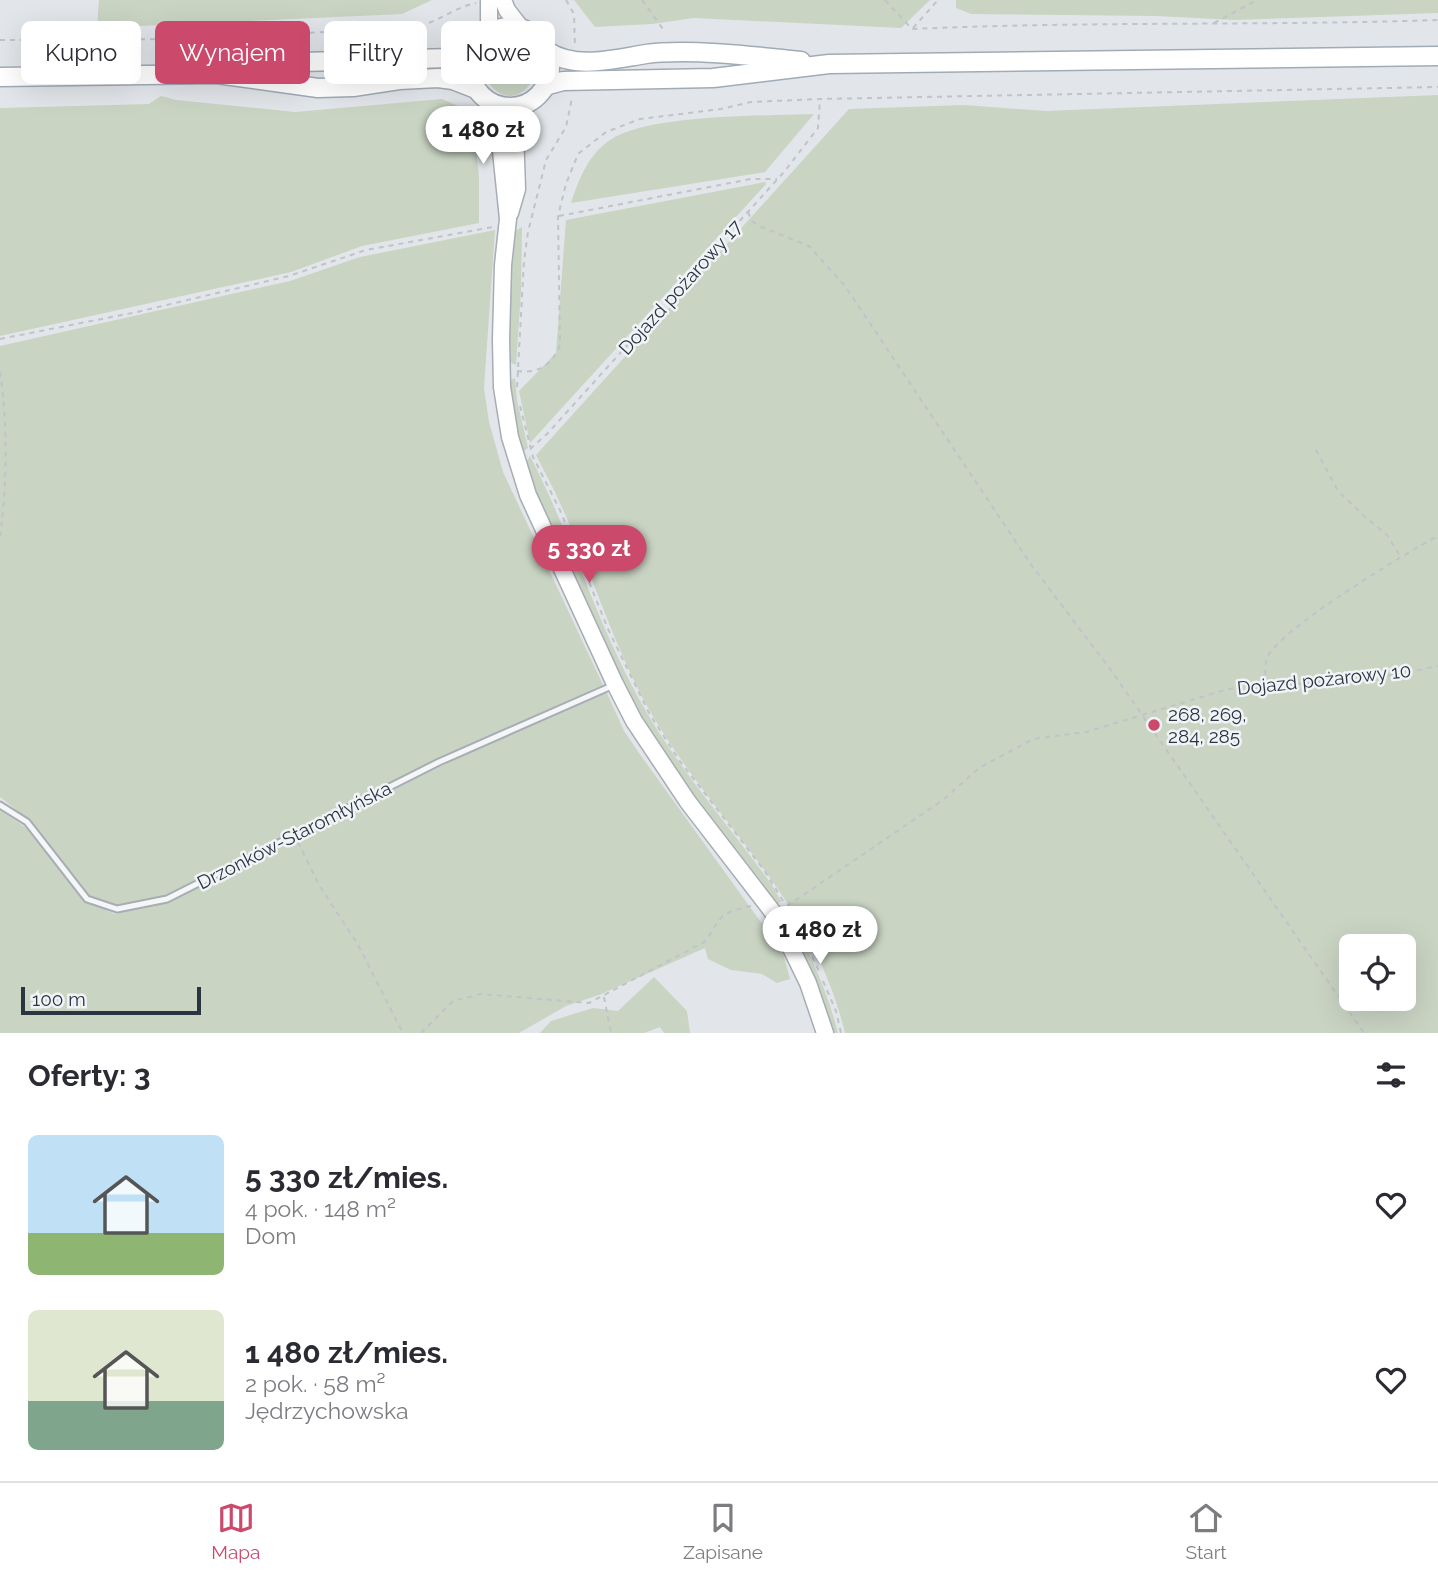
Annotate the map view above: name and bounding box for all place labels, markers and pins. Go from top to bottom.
pin: 1 480 zł [411,106,555,166]
pin: 5 330 zł [517,526,661,585]
place label: 268, 269, 284, 285 [1168,703,1247,747]
marker: 268, 269, 284, 285 [1146,717,1162,733]
pin: 1 480 zł [748,906,892,966]

